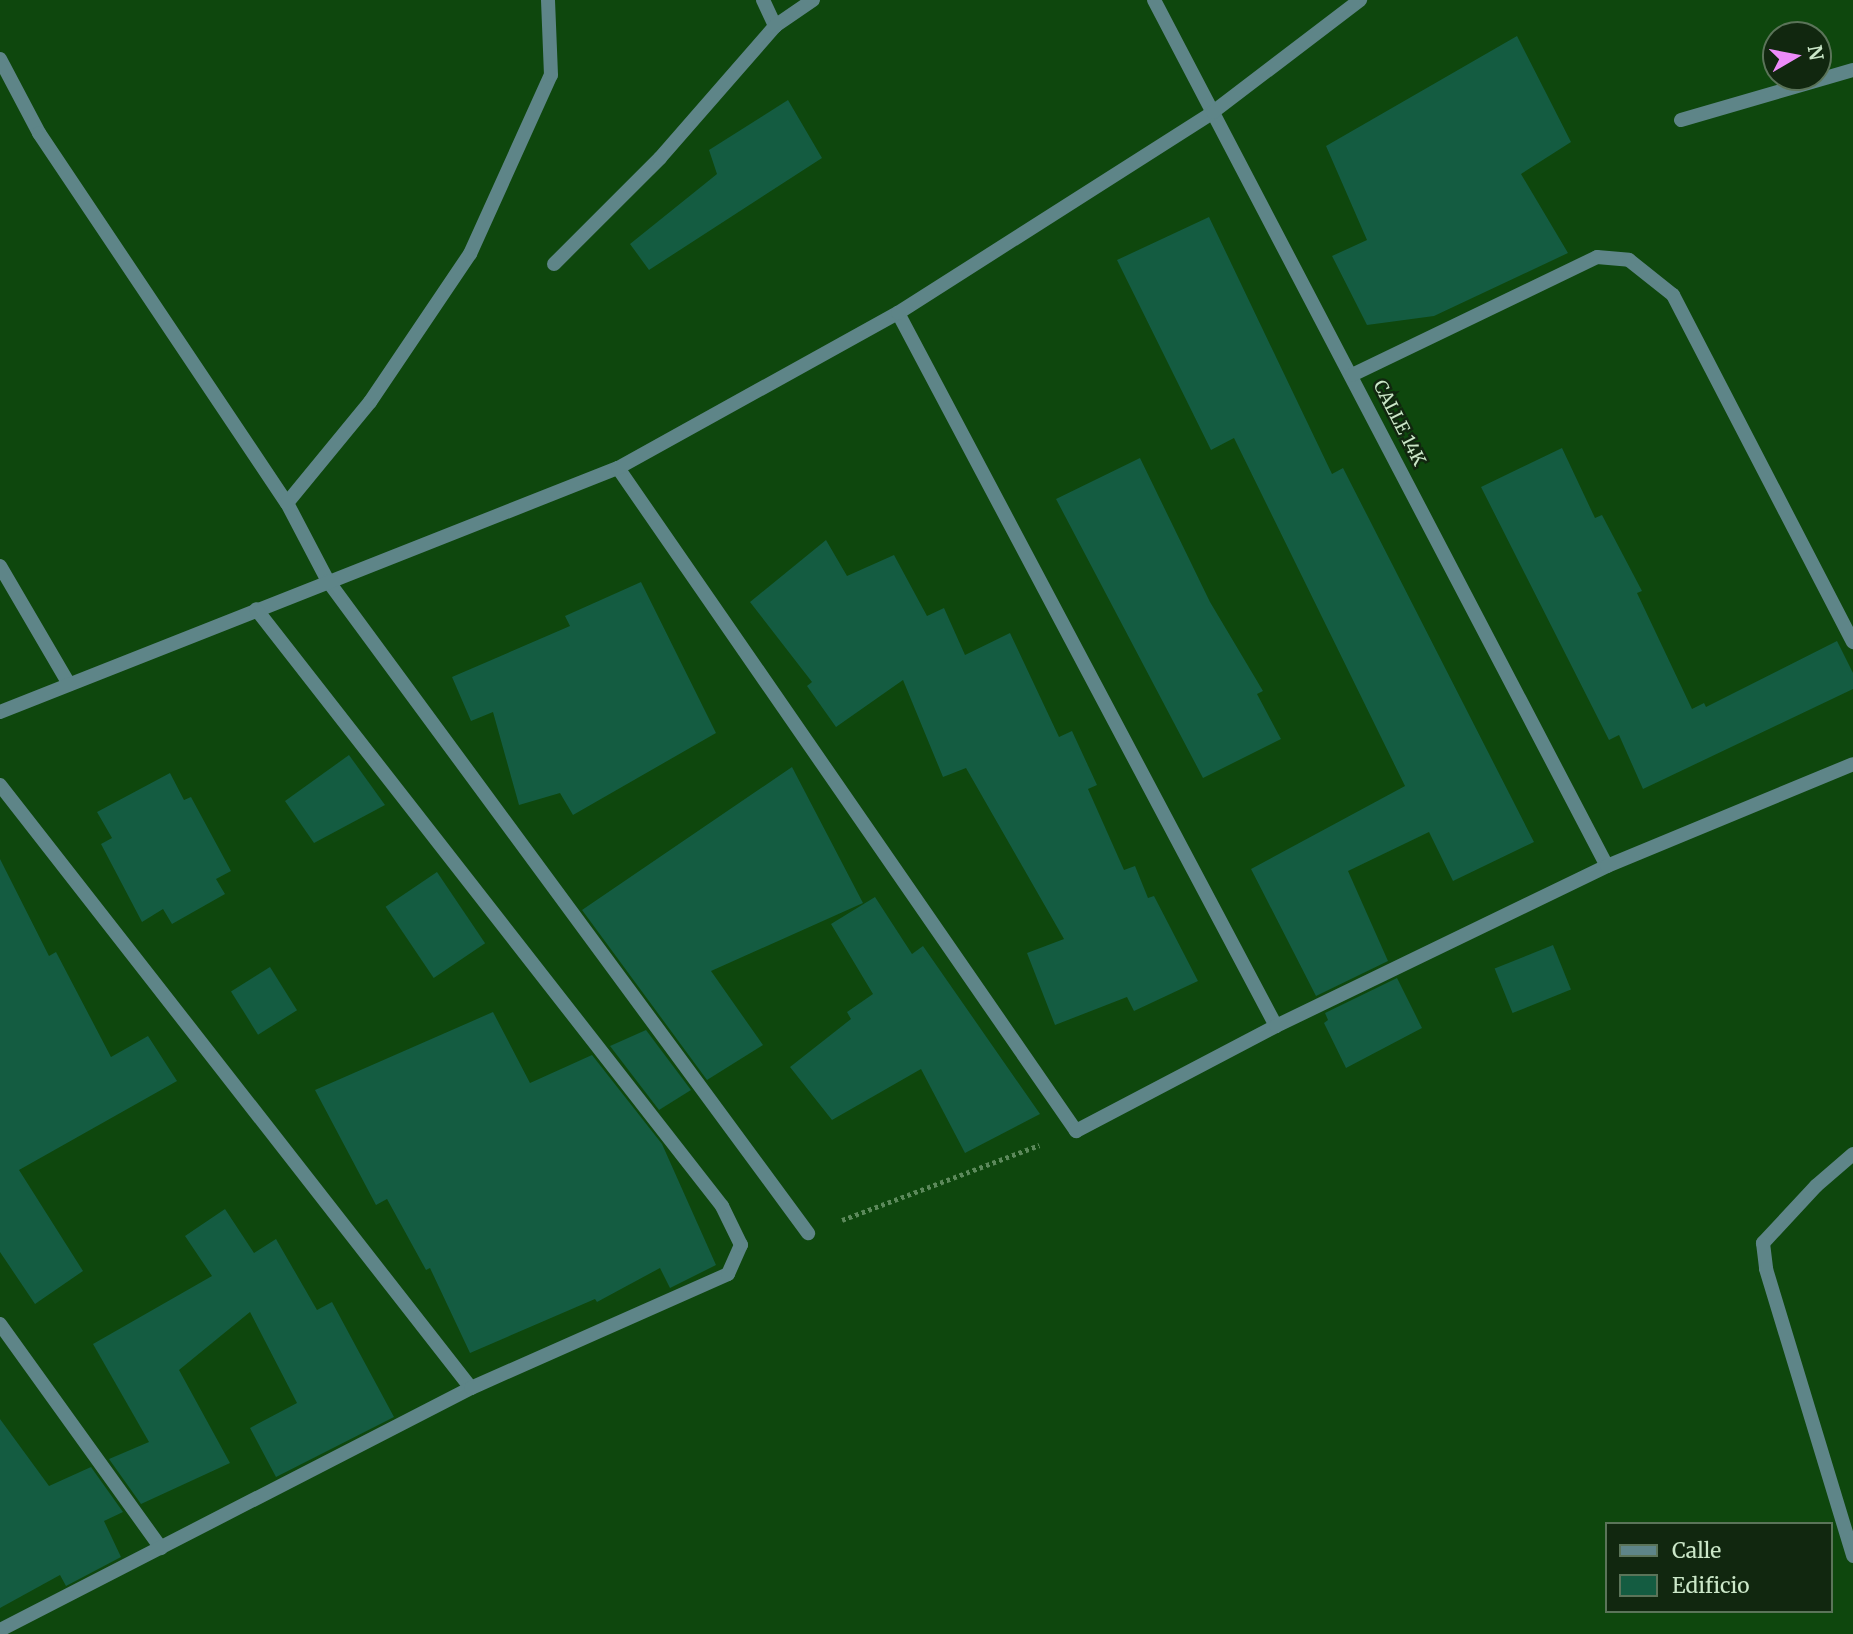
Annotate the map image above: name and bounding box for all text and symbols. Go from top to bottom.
north arrow [1762,21,1832,91]
text: N [1803,43,1829,62]
street label: CALLE 14K [1368,377,1430,469]
legend [1604,1522,1832,1613]
text: Calle [1672,1537,1721,1564]
text: Edificio [1672,1572,1749,1599]

